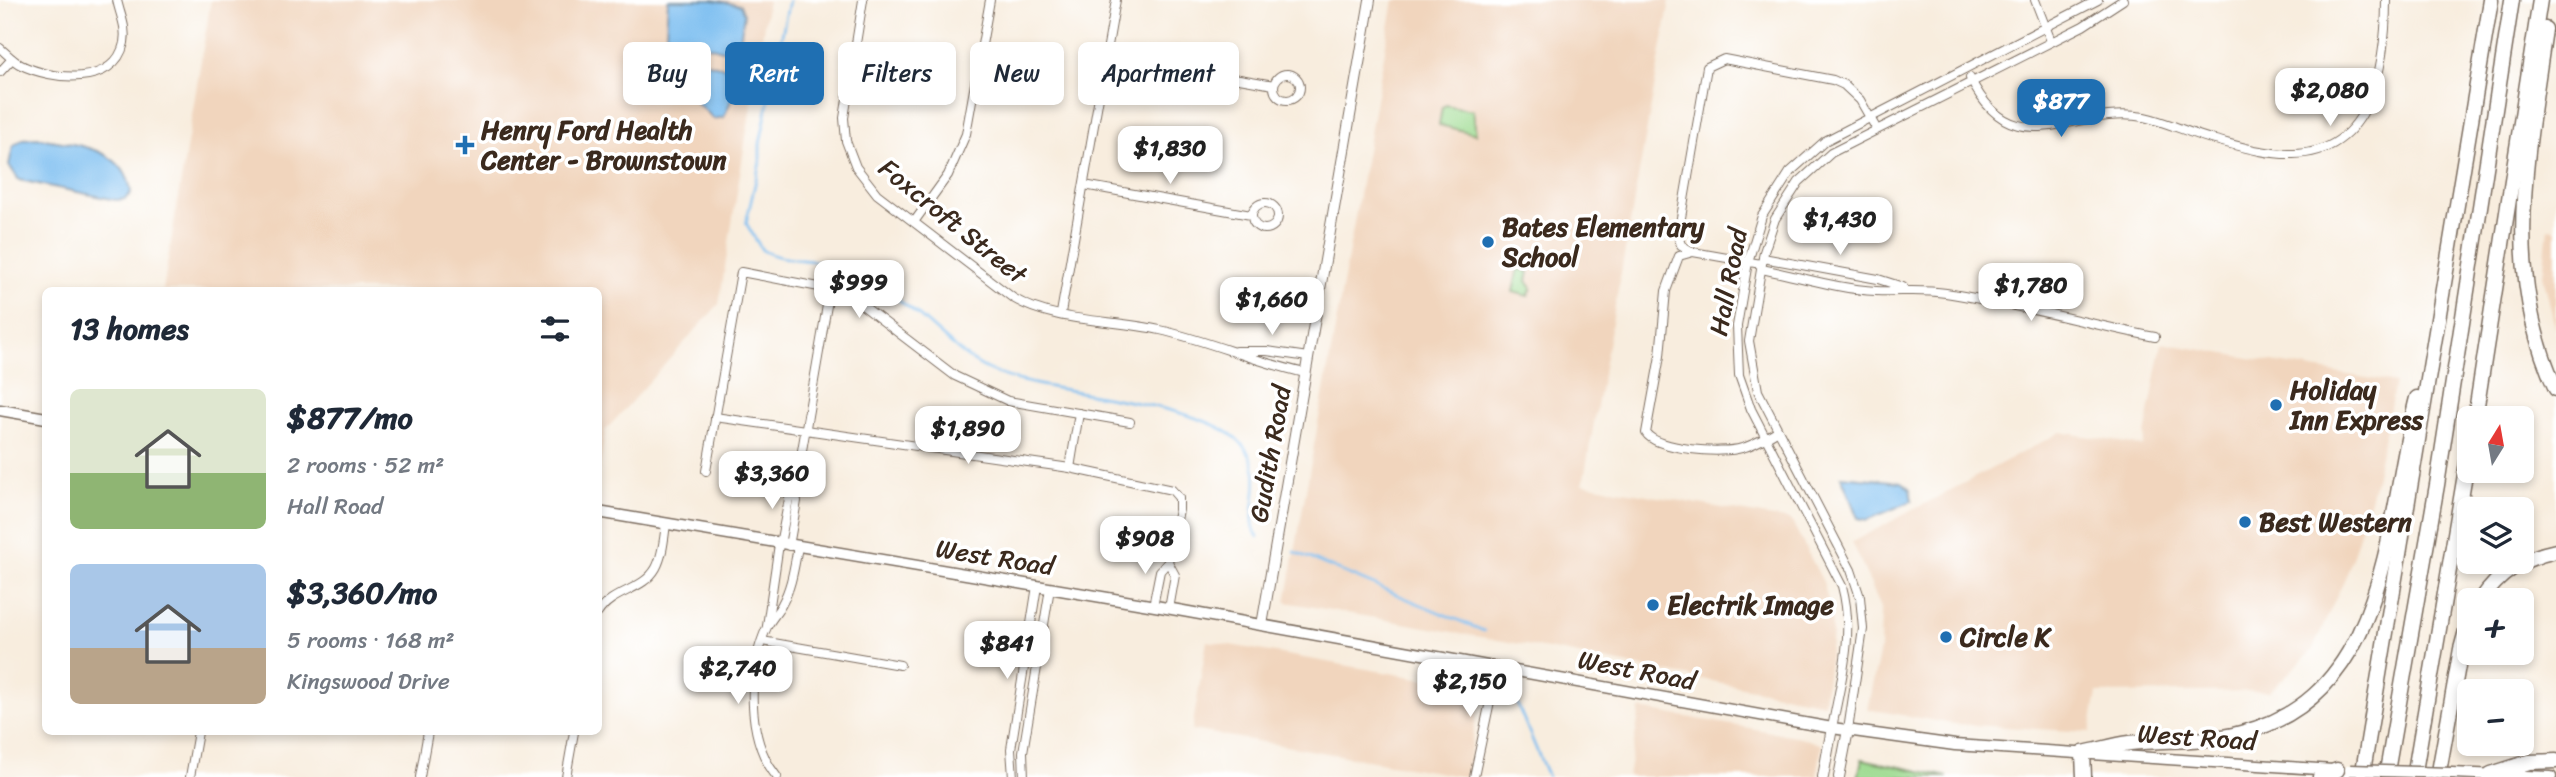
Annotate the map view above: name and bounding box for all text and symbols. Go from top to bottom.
chip: Buy [623,42,711,105]
chip: Rent [725,42,824,105]
chip: Filters [838,42,956,105]
chip: New [970,42,1064,105]
chip: Apartment [1078,42,1239,105]
pin: $2,080 [2273,68,2387,128]
text: $2,080 [2291,70,2369,111]
pin: $877 [2020,80,2102,139]
text: $877 [2033,81,2089,122]
place label: Henry Ford Health Center - Brownstown [480,107,726,183]
pin: $1,830 [1113,127,1227,186]
text: $1,830 [1134,128,1206,169]
marker: Henry Ford Health Center - Brownstown [455,135,475,155]
street label: Foxcroft Street [868,146,1039,297]
pin: $1,430 [1783,198,1897,257]
text: $1,430 [1803,199,1877,240]
place label: Bates Elementary School [1501,204,1705,280]
street label: Hall Road [1695,222,1761,340]
marker: Bates Elementary School [1480,234,1496,250]
pin: $999 [818,260,900,320]
text: $999 [830,262,888,303]
pin: $1,780 [1974,264,2088,323]
text: $1,780 [1994,265,2068,306]
pin: $1,660 [1215,278,1329,337]
text: $1,660 [1236,279,1308,320]
text: 13 homes [70,302,189,356]
icon: filters [536,310,574,348]
place label: Holiday Inn Express [2288,367,2424,443]
street label: Gudith Road [1235,380,1305,526]
text: $877/mo [287,391,413,445]
marker: Holiday Inn Express [2268,397,2284,413]
pin: $1,890 [911,406,1025,466]
north arrow [2457,406,2534,483]
map controls [2457,406,2534,756]
text: $1,890 [931,408,1005,449]
icon: home [126,417,210,501]
text: 2 rooms · 52 m² [287,445,444,486]
pin: $3,360 [715,452,829,511]
text: $3,360 [735,453,809,494]
text: Hall Road [287,486,383,527]
button: layers [2457,497,2534,574]
place label: Best Western [2259,499,2413,545]
marker: Best Western [2237,514,2253,530]
pin: $908 [1104,516,1186,576]
text: $908 [1116,518,1174,559]
street label: West Road [933,525,1060,589]
text: $3,360/mo [287,566,437,620]
place label: Electrik Image [1667,582,1835,628]
button: + [2457,588,2534,665]
icon: home [126,592,210,676]
marker: Electrik Image [1645,597,1661,613]
place label: Circle K [1959,614,2053,660]
text: 5 rooms · 168 m² [287,620,455,661]
pin: $841 [966,622,1048,681]
text: $841 [980,623,1034,664]
marker: Circle K [1938,629,1954,645]
street label: West Road [1574,636,1702,704]
pin: $2,740 [681,646,795,706]
text: $2,740 [700,648,776,689]
pin: $2,150 [1413,660,1527,719]
text: Kingswood Drive [287,661,450,702]
text: $2,150 [1433,661,1507,702]
button: − [2457,679,2534,756]
street label: West Road [2136,710,2260,764]

